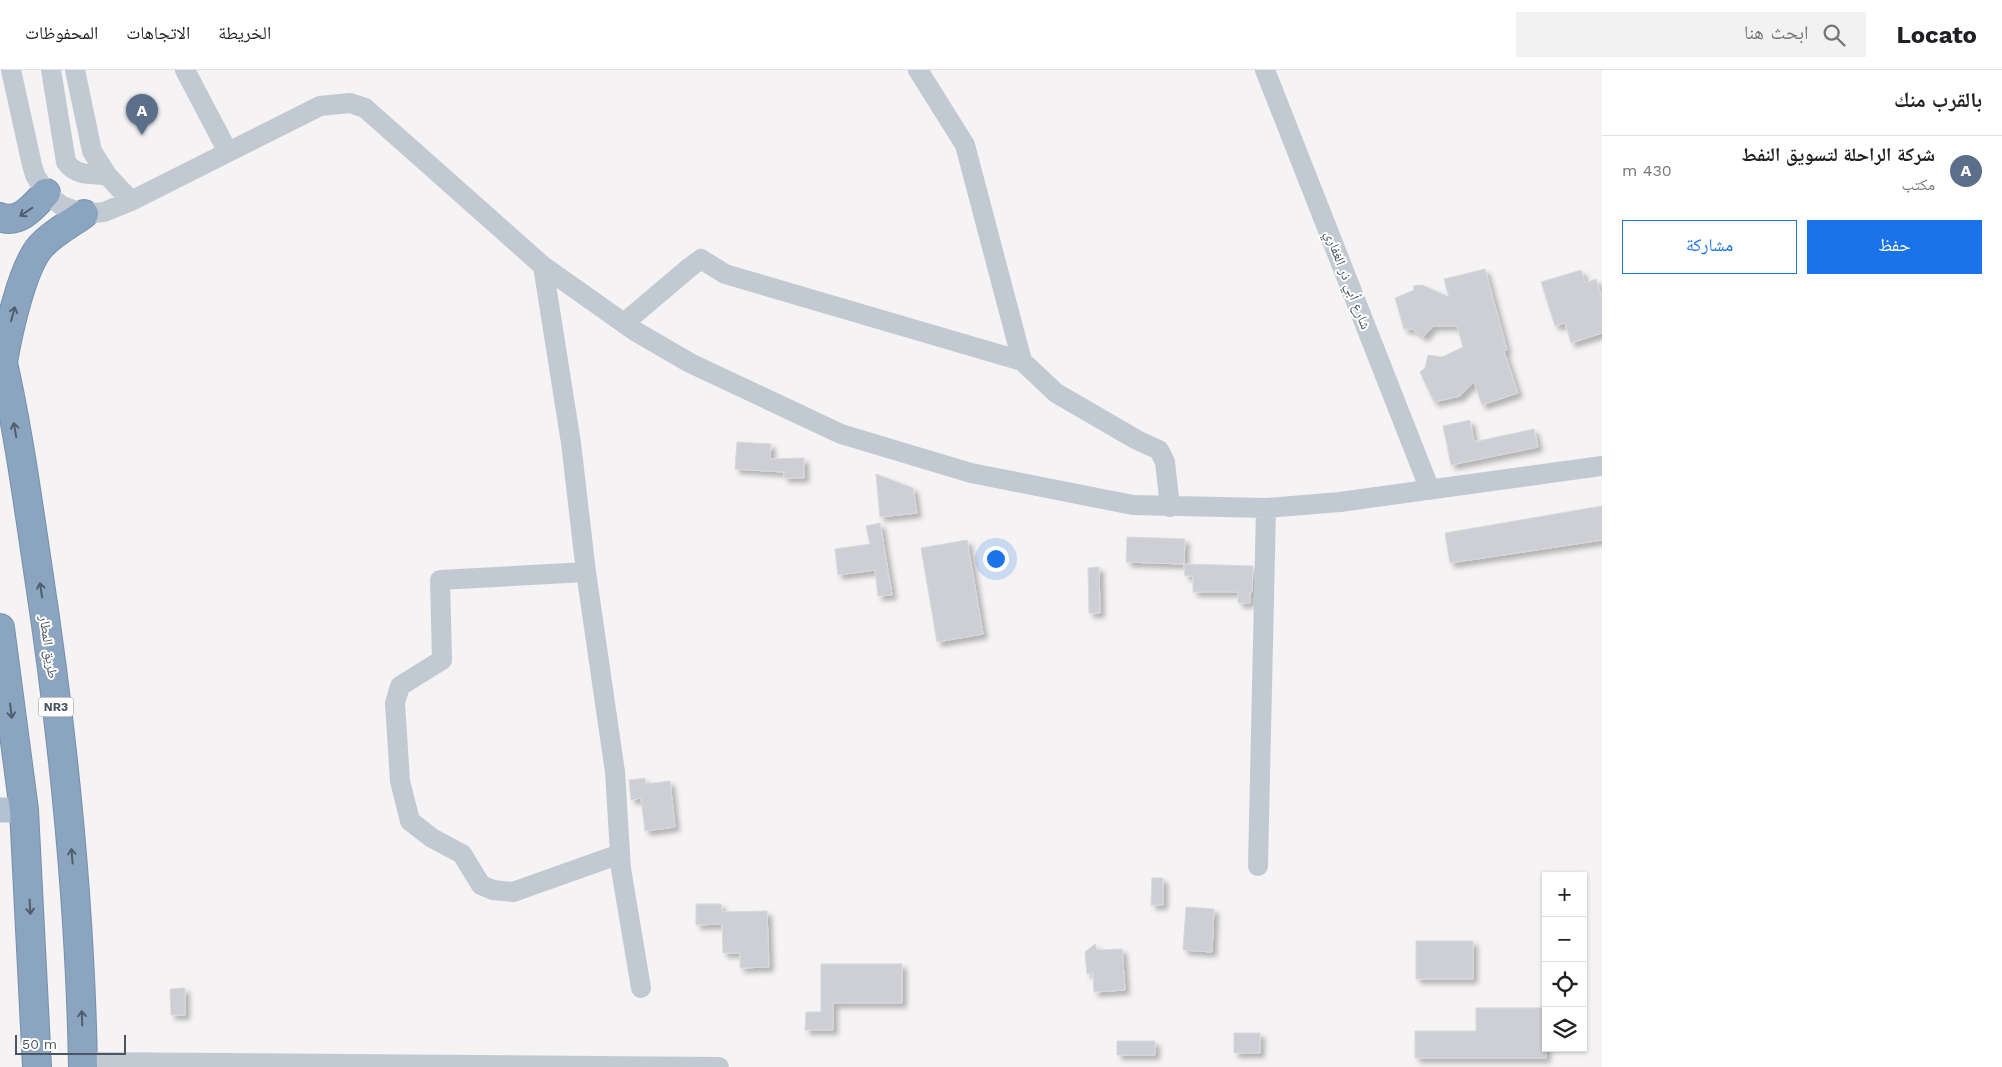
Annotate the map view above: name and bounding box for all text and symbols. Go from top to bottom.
search box [1516,12,1866,57]
text: ابحث هنا [1744,21,1808,44]
icon: search [1820,21,1848,49]
text: Locato [1896,21,1977,49]
text: المحفوظات [25,22,98,43]
text: الاتجاهات [126,22,190,43]
text: الخريطة [218,22,271,43]
text: بالقرب منك [1894,87,1982,112]
pin: A [126,94,158,135]
text: شركة الراحلة لتسويق النفط [1741,143,1935,166]
text: 430 m [1622,161,1672,180]
text: A [1961,161,1971,180]
text: مكتب [1902,175,1935,194]
one-way arrow [19,207,33,217]
button: مشاركة [1622,220,1797,274]
button: حفظ [1807,220,1982,274]
street label: شارع أبي ذر الغفاري [1319,229,1374,333]
one-way arrow [9,306,19,322]
one-way arrow [10,422,20,438]
your location [983,546,1009,572]
one-way arrow [36,583,46,599]
street label: طريق المطار [35,614,61,680]
road number: NR3 [38,698,74,716]
one-way arrow [6,703,16,719]
one-way arrow [67,848,77,864]
map controls [1542,872,1587,1052]
button: + [1542,872,1587,917]
one-way arrow [25,899,34,915]
button: − [1542,917,1587,962]
button: locate [1542,962,1587,1007]
button: layers [1542,1007,1587,1052]
one-way arrow [77,1011,86,1027]
scale bar [15,1032,126,1055]
text: 50 m [22,1036,57,1052]

